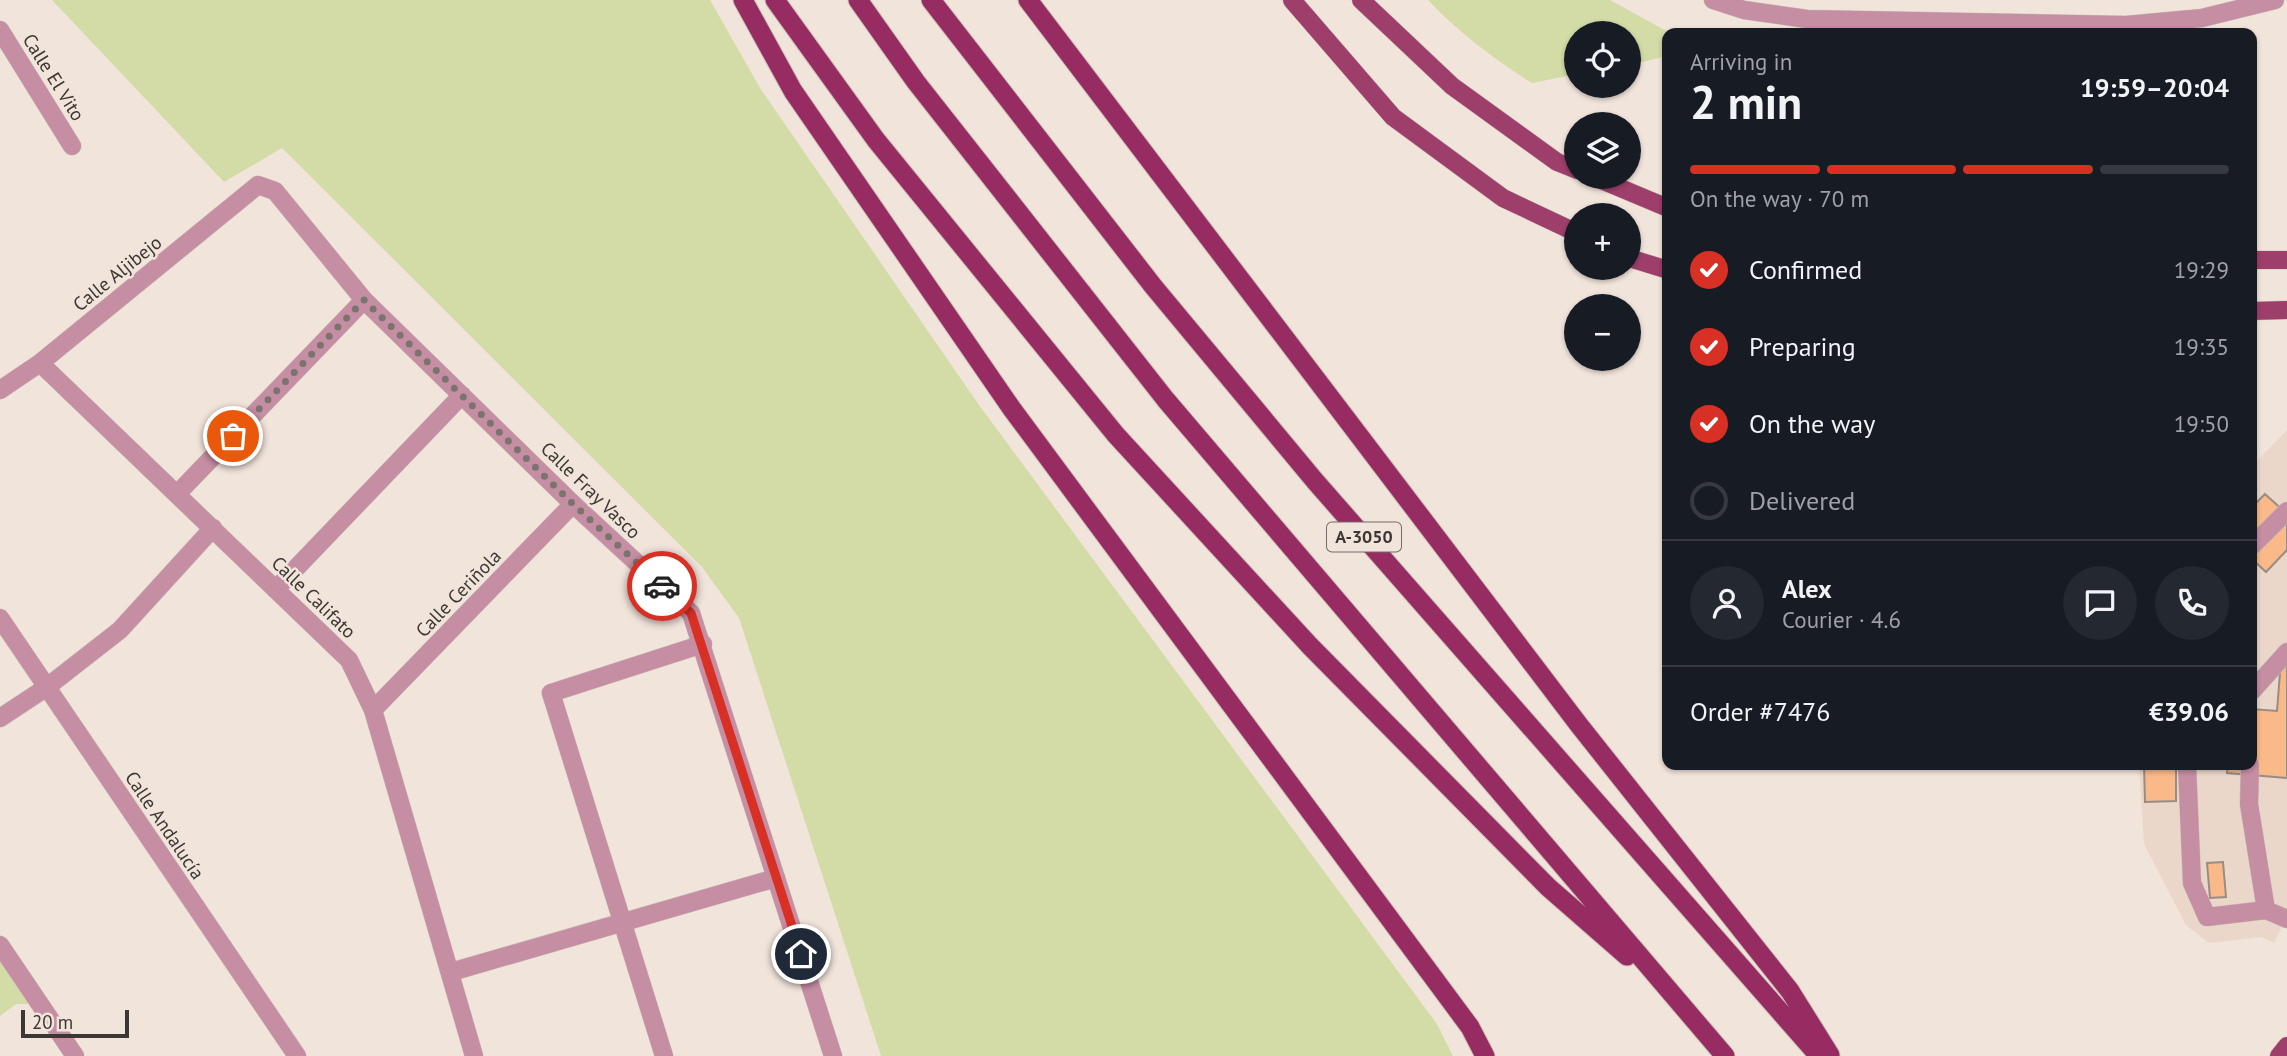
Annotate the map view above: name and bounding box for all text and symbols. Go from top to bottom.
map controls [1564,21,1641,371]
button: locate [1564,21,1641,98]
street label: Calle El Vito [18,29,90,125]
text: Arriving in [1690,47,1792,76]
text: 19:59–20:04 [2080,71,2229,104]
text: 2 min [1690,72,1802,132]
button: layers [1564,112,1641,189]
text: On the way · 70 m [1690,184,1869,213]
button: + [1564,203,1641,280]
street label: Calle Aljibejo [68,230,166,316]
icon: check [1690,251,1728,289]
text: Confirmed [1749,253,1862,286]
text: 19:29 [2174,255,2229,284]
button: − [1564,294,1641,371]
icon: check [1690,328,1728,366]
text: Preparing [1749,330,1856,363]
text: 19:35 [2174,332,2229,361]
icon: check [1690,405,1728,443]
pin [203,406,263,466]
text: On the way [1749,407,1875,440]
text: 19:50 [2174,409,2229,438]
icon: bag [214,417,252,455]
street label: Calle Fray Vasco [536,436,646,544]
text: Delivered [1749,484,1855,517]
road number: A-3050 [1327,522,1401,552]
street label: Calle Ceriñola [410,544,506,642]
street label: Calle Califato [267,551,361,643]
courier [627,551,697,621]
button: person [1690,566,1764,640]
button: chat [2063,566,2137,640]
button: phone [2155,566,2229,640]
icon: car [643,567,681,605]
text: Alex [1782,572,1832,605]
text: Courier · 4.6 [1782,605,1901,634]
text: Order #7476 [1690,695,1830,728]
text: €39.06 [2149,695,2229,728]
street label: Calle Andalucía [120,766,210,884]
pin [771,924,831,984]
icon: home [782,935,820,973]
scale bar [21,1007,130,1039]
text: 20 m [32,1010,73,1034]

